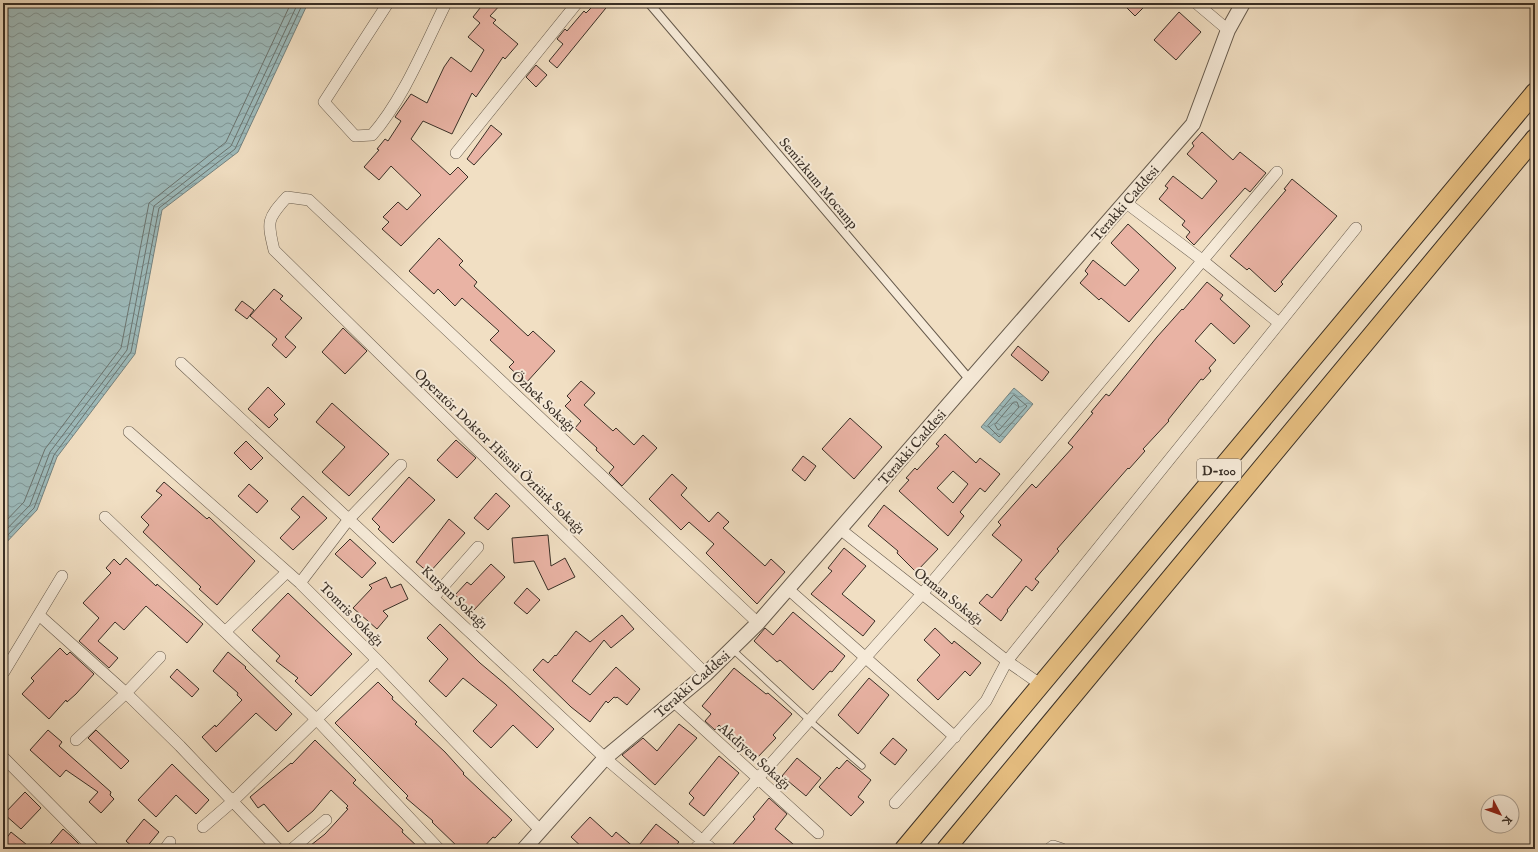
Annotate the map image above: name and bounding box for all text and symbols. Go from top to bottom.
street label: Semizkum Mocamp [775,134,862,234]
street label: Terakki Caddesi [1088,162,1164,245]
street label: Operatör Doktor Hüsnü Öztürk Sokağı [410,364,590,539]
street label: Özbek Sokağı [507,366,580,436]
street label: Terakki Caddesi [875,406,951,489]
road number: D-100 [1197,459,1241,481]
street label: Kurşun Sokağı [417,562,492,633]
street label: Otman Sokağı [910,564,987,630]
street label: Tomris Sokağı [315,579,387,651]
street label: Terakki Caddesi [651,647,734,723]
street label: Akdiyen Sokağı [714,719,794,794]
north arrow [1480,794,1520,834]
text: K [1498,812,1515,828]

